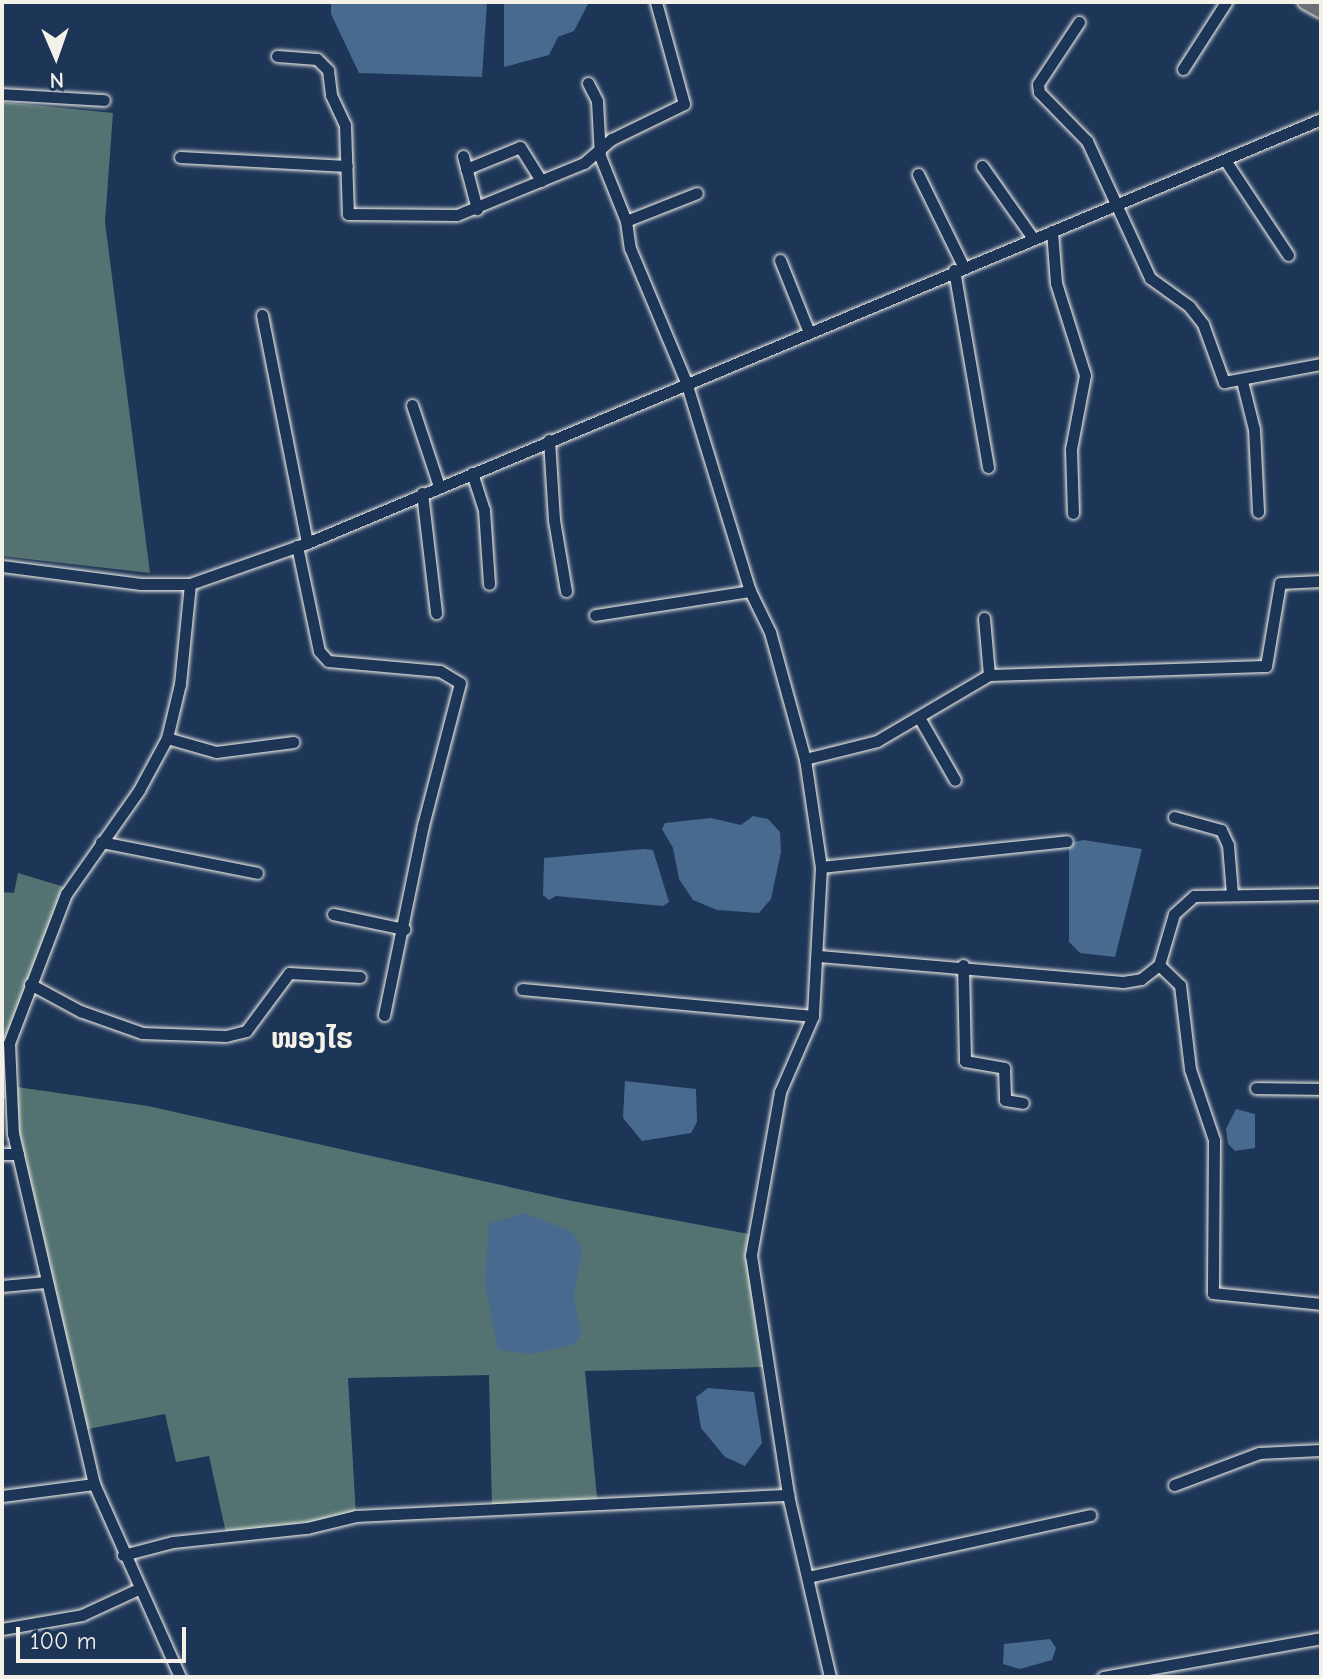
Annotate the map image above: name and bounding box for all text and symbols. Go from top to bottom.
north arrow [16,16,96,96]
text: N [49,67,64,93]
district label: ໜອງໄຮ [271,1022,353,1056]
scale bar [20,1611,190,1661]
text: 100 m [30,1627,97,1655]

